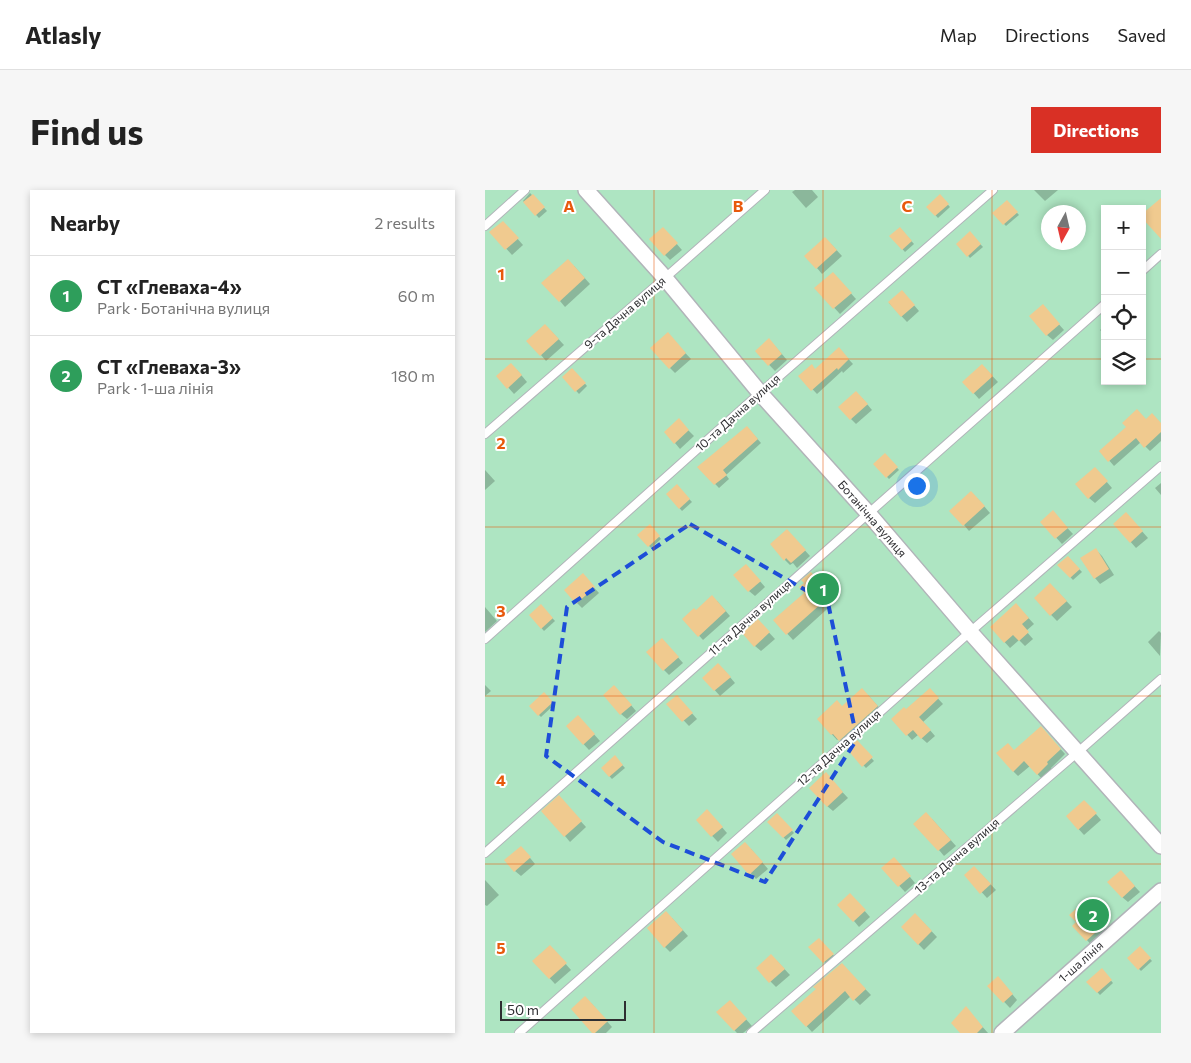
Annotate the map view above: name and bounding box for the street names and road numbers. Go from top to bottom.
street label: 9-та Дачна вулиця [581,273,668,351]
street label: 10-та Дачна вулиця [692,371,782,454]
street label: Ботанічна вулиця [836,477,910,560]
street label: 11-та Дачна вулиця [705,577,793,658]
street label: 12-та Дачна вулиця [794,706,883,788]
street label: 13-та Дачна вулиця [911,815,1002,896]
street label: 1-ша лінія [1055,938,1105,985]

